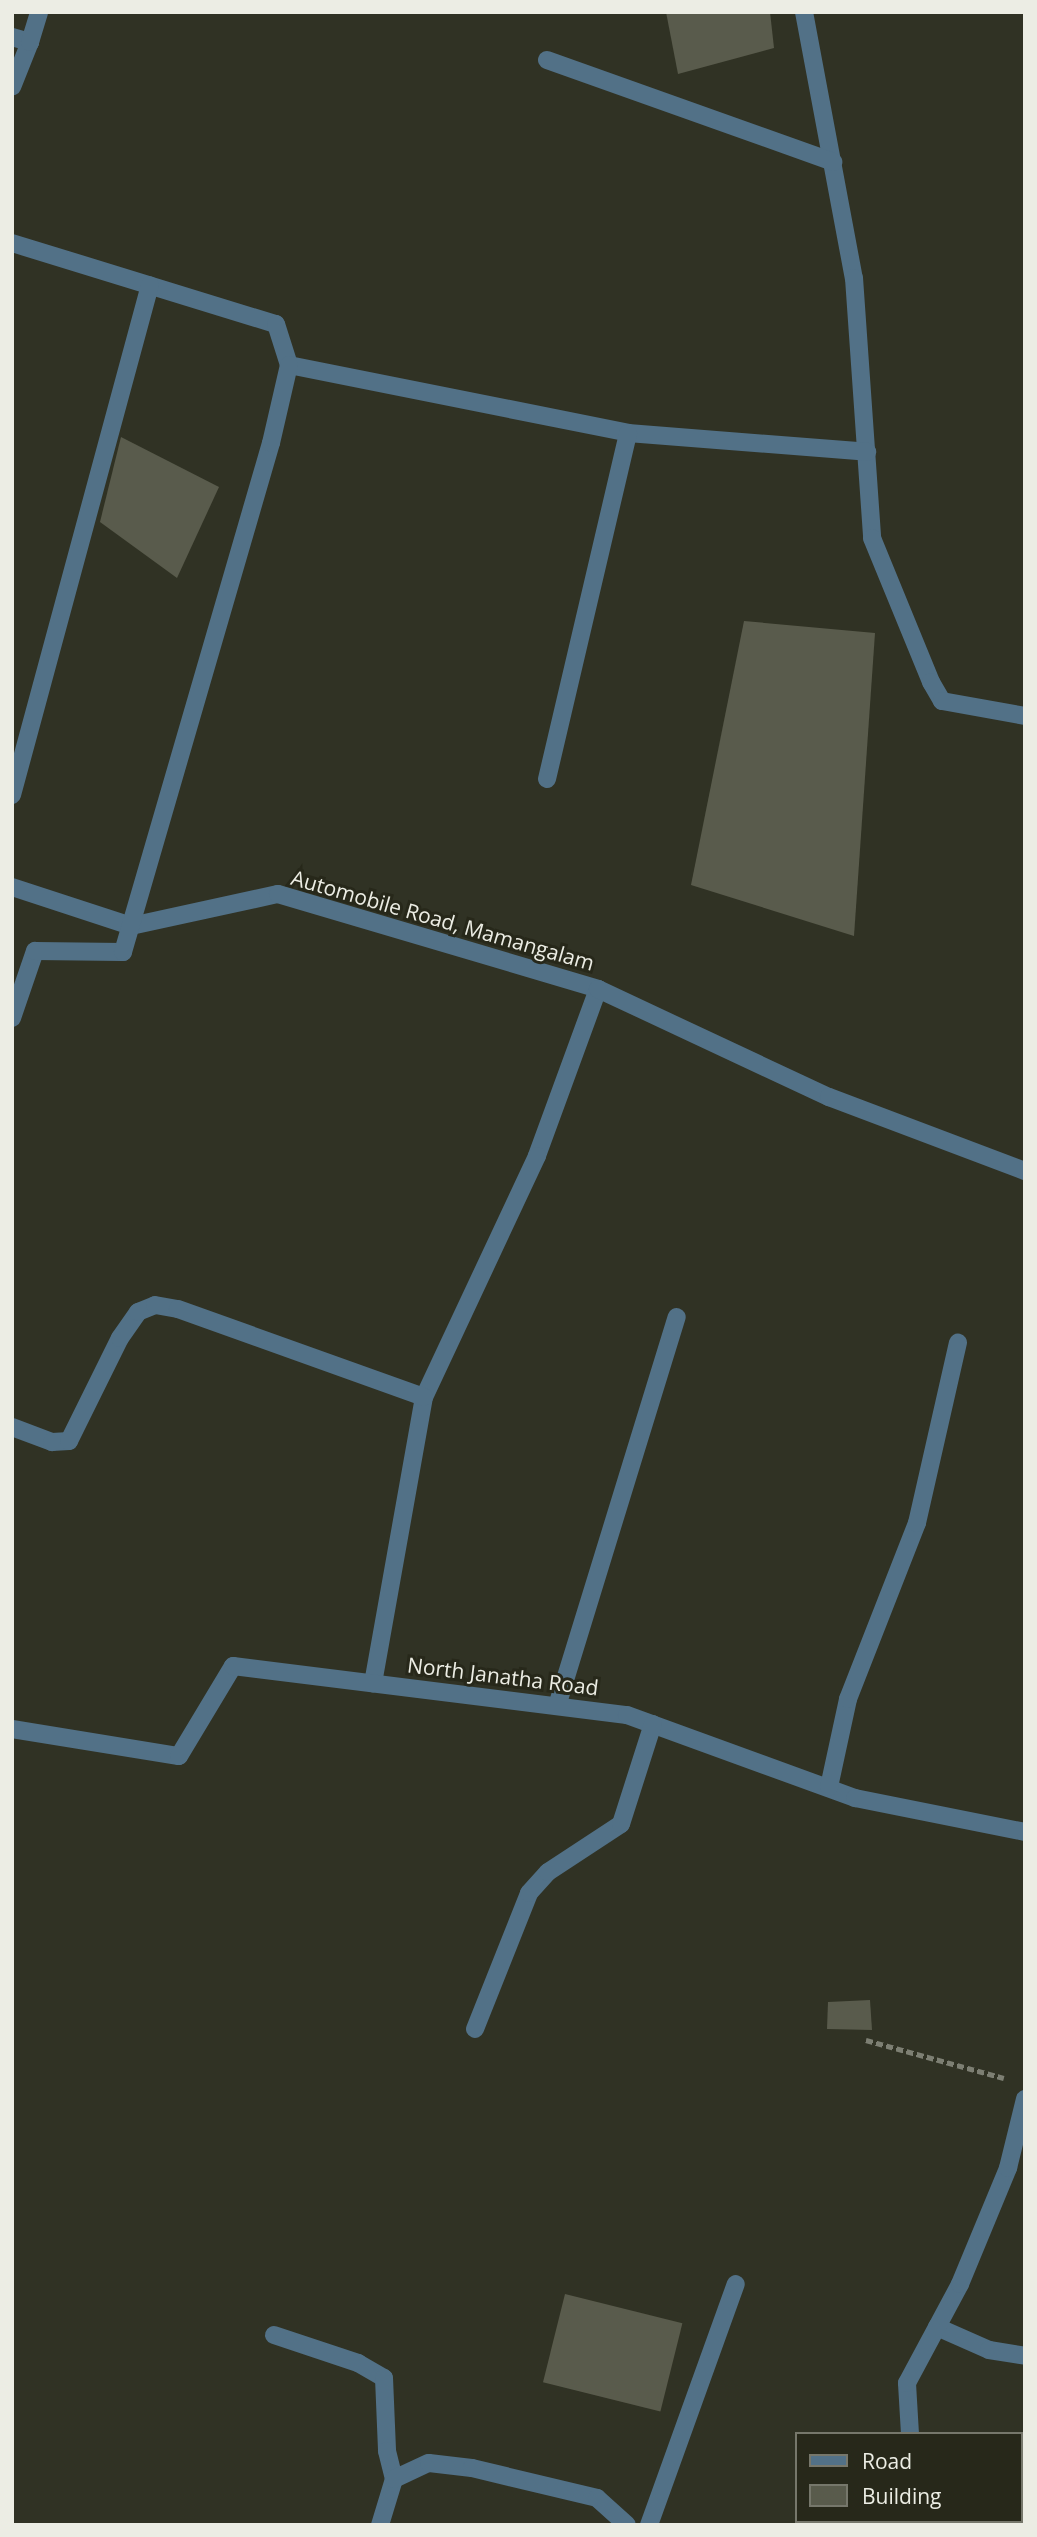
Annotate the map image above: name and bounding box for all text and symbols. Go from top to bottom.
street label: Automobile Road, Mamangalam [289,865,597,975]
street label: North Janatha Road [406,1652,600,1700]
legend [796,2432,1023,2523]
text: Road [862,2447,912,2475]
text: Building [862,2482,941,2510]

